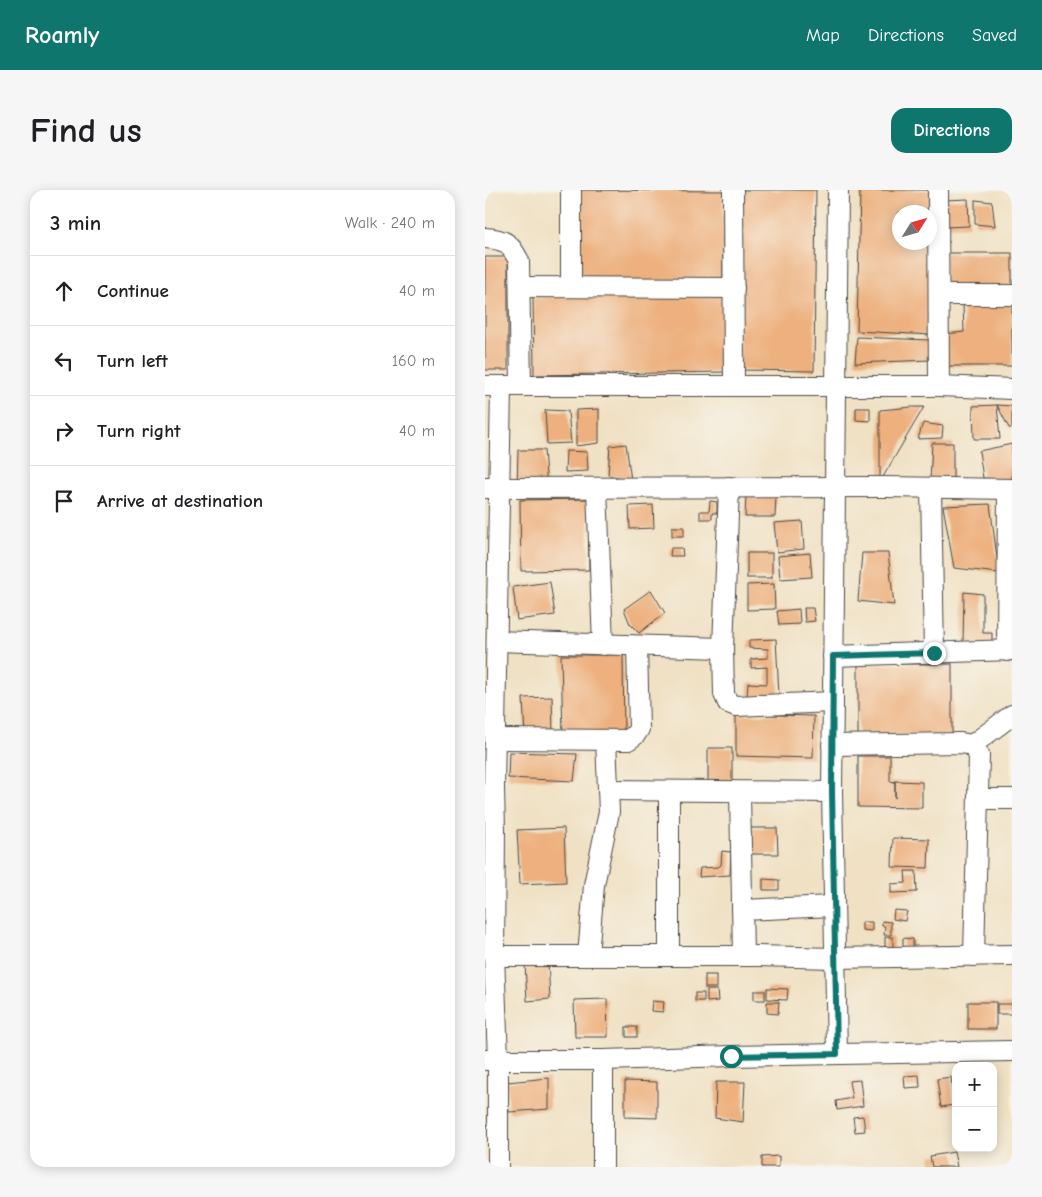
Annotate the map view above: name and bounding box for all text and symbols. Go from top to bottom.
text: Roamly [25,21,99,49]
text: Map [806,25,840,46]
text: Directions [868,25,944,46]
text: Saved [972,25,1017,46]
button: Directions [891,108,1012,153]
text: Find us [30,110,142,151]
north arrow [892,205,937,250]
text: 3 min [50,211,101,235]
text: Walk · 240 m [345,214,435,232]
icon: ahead [50,277,78,305]
text: Continue [97,280,169,302]
text: 40 m [399,282,435,300]
icon: left [50,347,78,375]
text: Turn left [97,350,168,372]
text: 160 m [392,352,435,370]
icon: right [50,417,78,445]
text: Turn right [97,420,181,442]
text: 40 m [399,422,435,440]
icon: arrive [50,487,78,515]
text: Arrive at destination [97,490,263,512]
route end [923,642,946,665]
route start [720,1045,743,1068]
map controls [952,1062,997,1152]
button: + [952,1062,997,1107]
button: − [952,1107,997,1152]

